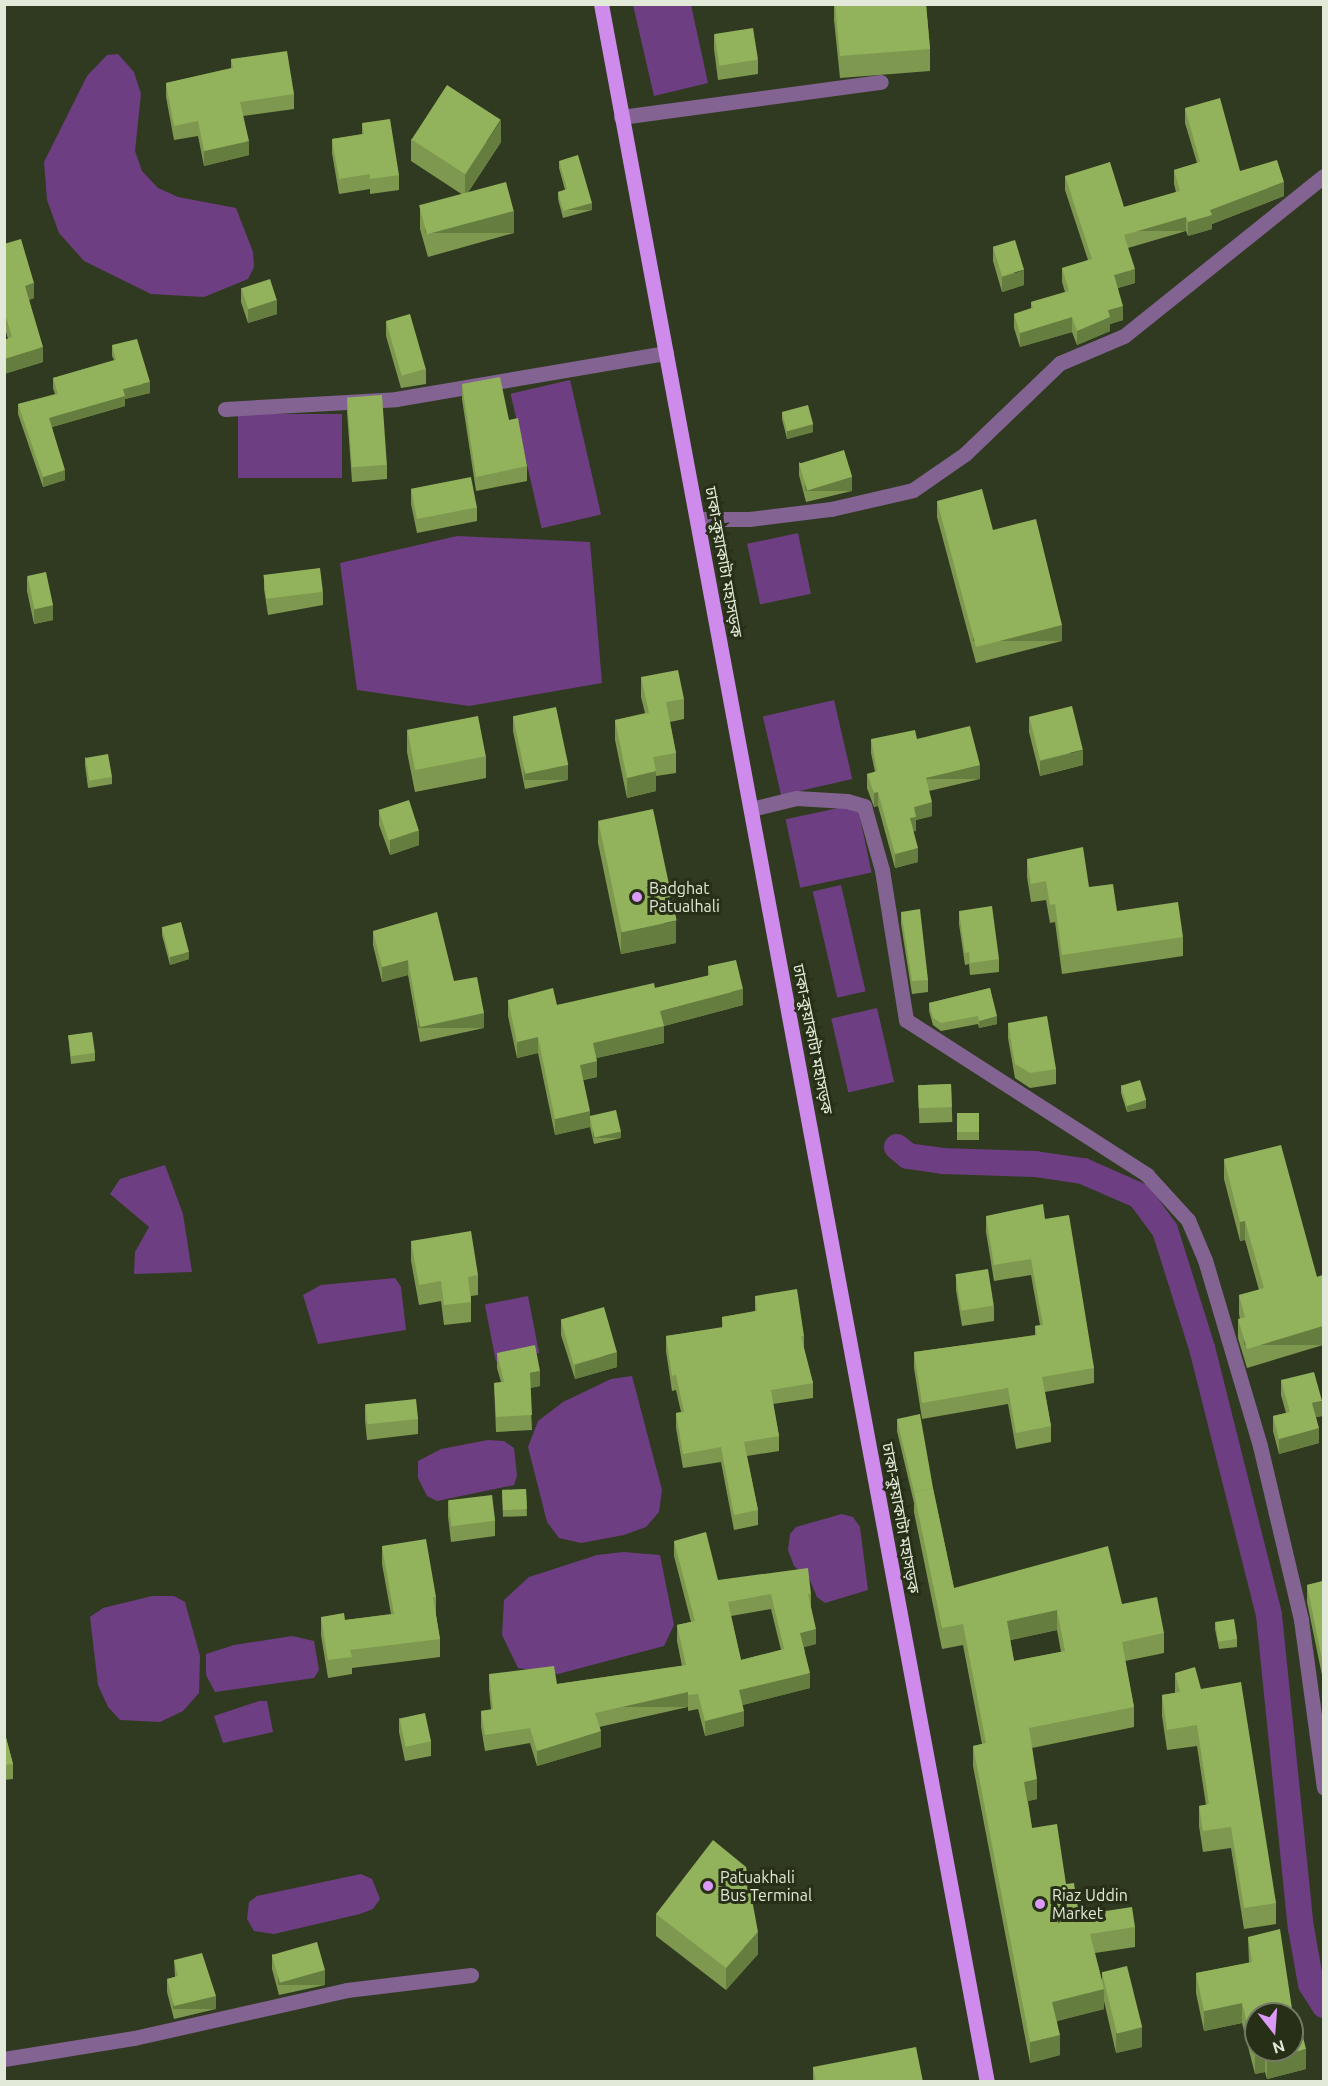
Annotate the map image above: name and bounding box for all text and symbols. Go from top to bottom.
street label: ঢাকা-কুয়াকাটা মহাসড়ক [701,485,747,639]
place label: Badghat Patualhali [649,878,720,916]
marker: Badghat Patualhali [630,890,644,904]
street label: ঢাকা-কুয়াকাটা মহাসড়ক [789,962,837,1116]
street label: ঢাকা-কুয়াকাটা মহাসড়ক [878,1441,924,1595]
place label: Patuakhali Bus Terminal [720,1867,812,1905]
marker: Patuakhali Bus Terminal [701,1879,715,1893]
place label: Riaz Uddin Market [1052,1885,1128,1923]
marker: Riaz Uddin Market [1033,1897,1047,1911]
north arrow [1244,2002,1304,2062]
text: N [1270,2037,1287,2058]

